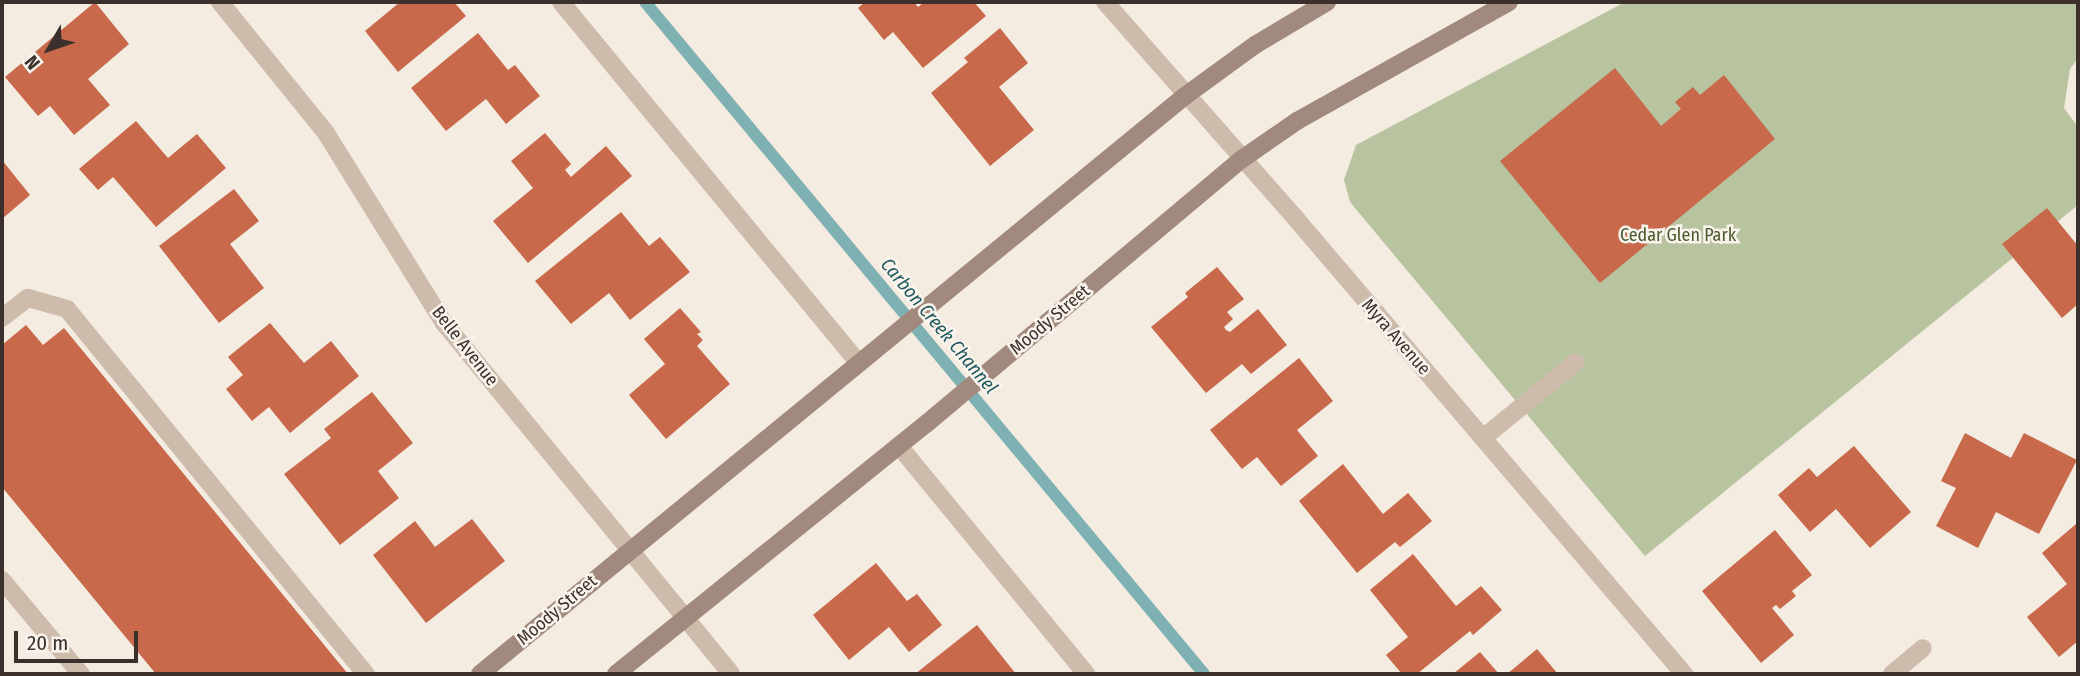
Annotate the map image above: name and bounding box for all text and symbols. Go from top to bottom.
north arrow [14,14,84,84]
text: N [20,51,45,74]
park label: Cedar Glen Park [1620,224,1736,246]
water label: Carbon Creek Channel [876,254,1002,398]
street label: Moody Street [1006,280,1094,360]
street label: Myra Avenue [1357,295,1435,379]
street label: Belle Avenue [427,302,503,390]
street label: Moody Street [513,570,601,650]
scale bar [18,616,142,660]
text: 20 m [27,630,68,656]

